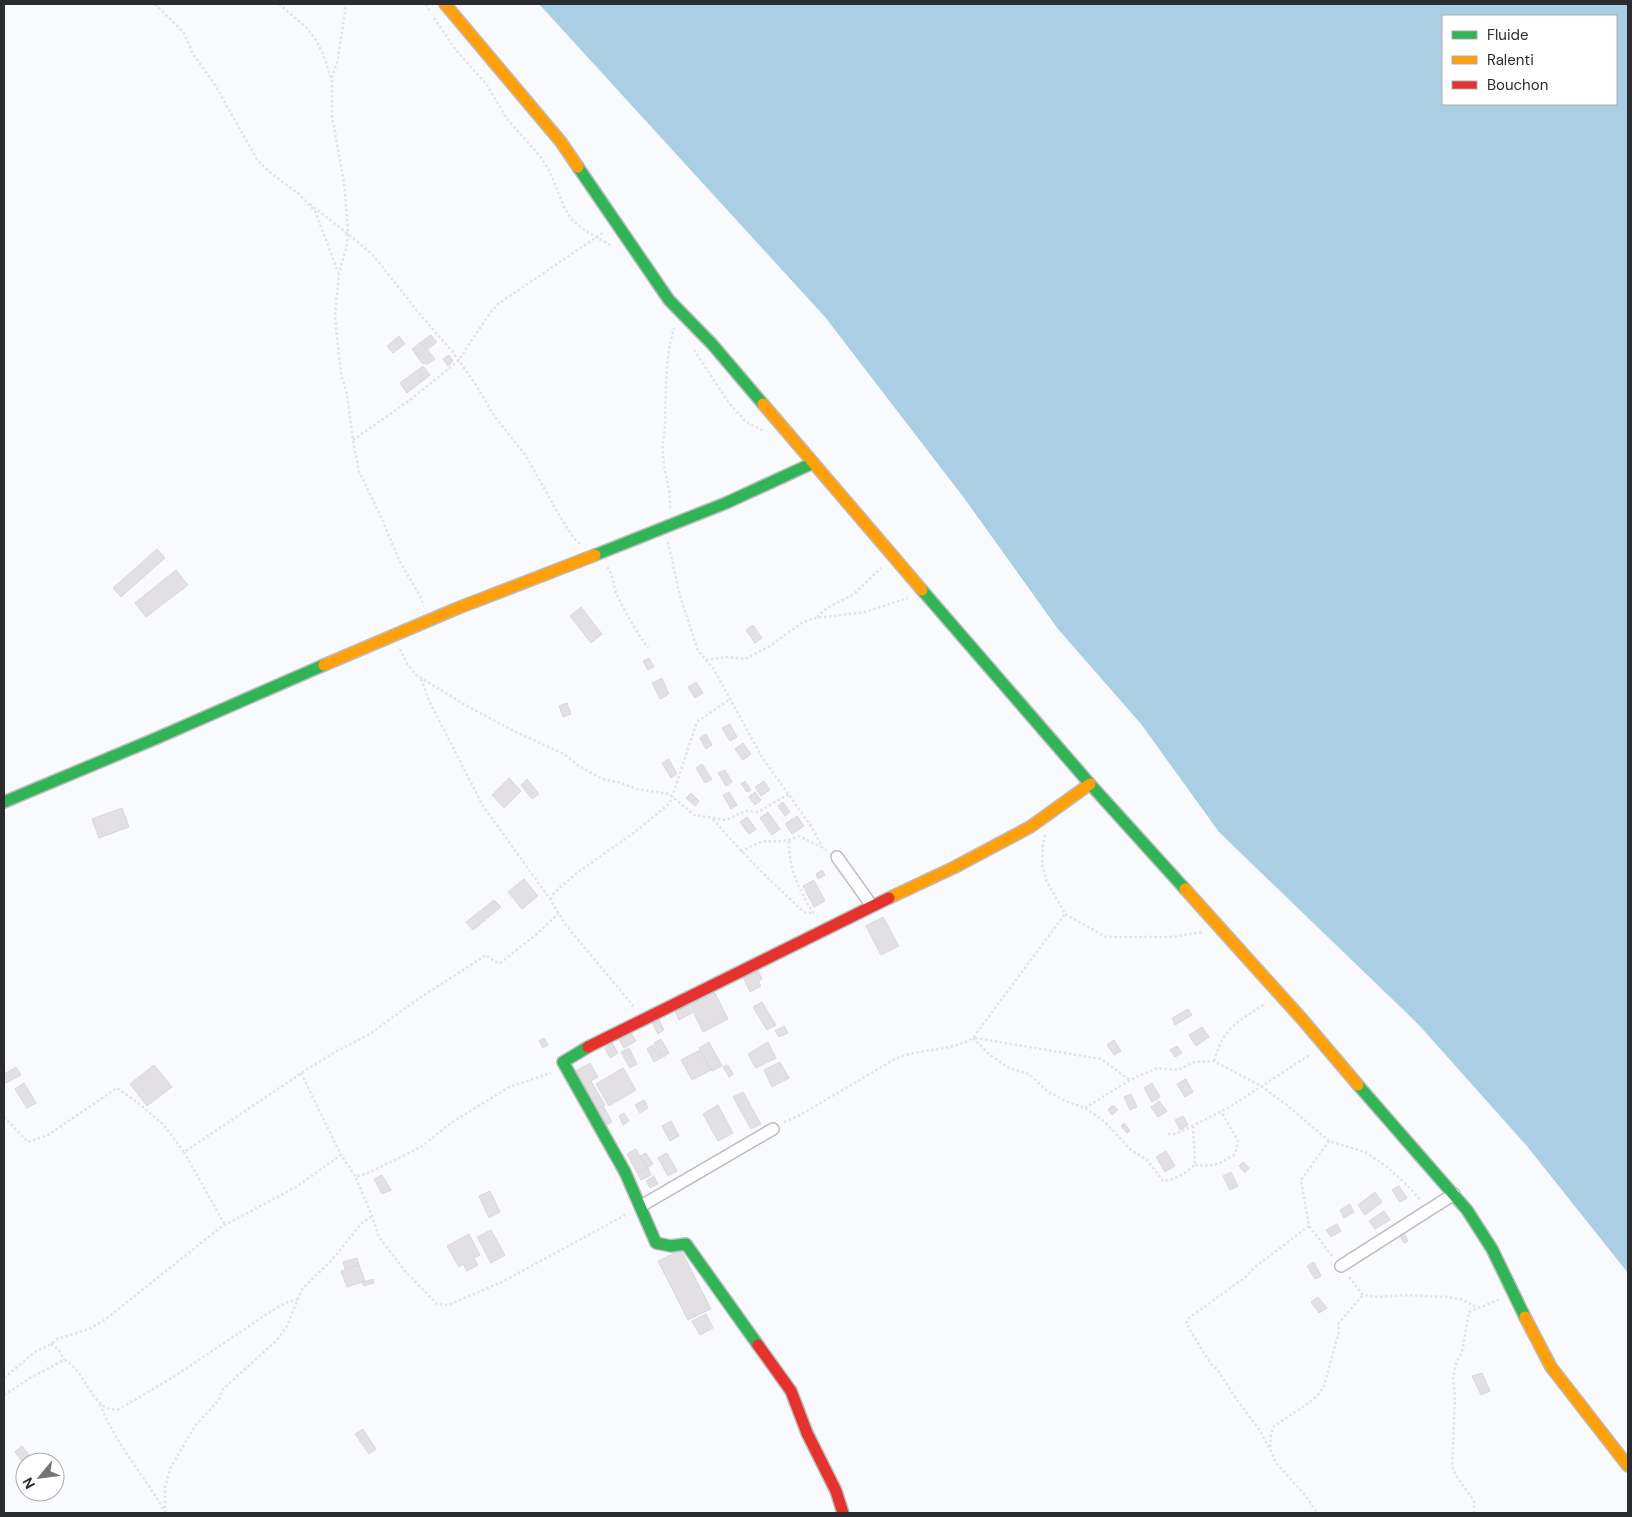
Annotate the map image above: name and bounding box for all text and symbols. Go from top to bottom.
legend [1442,15,1617,105]
text: Fluide [1487,25,1529,45]
text: Ralenti [1487,50,1534,70]
text: Bouchon [1487,75,1548,95]
north arrow [15,1452,65,1502]
text: N [18,1474,39,1492]

